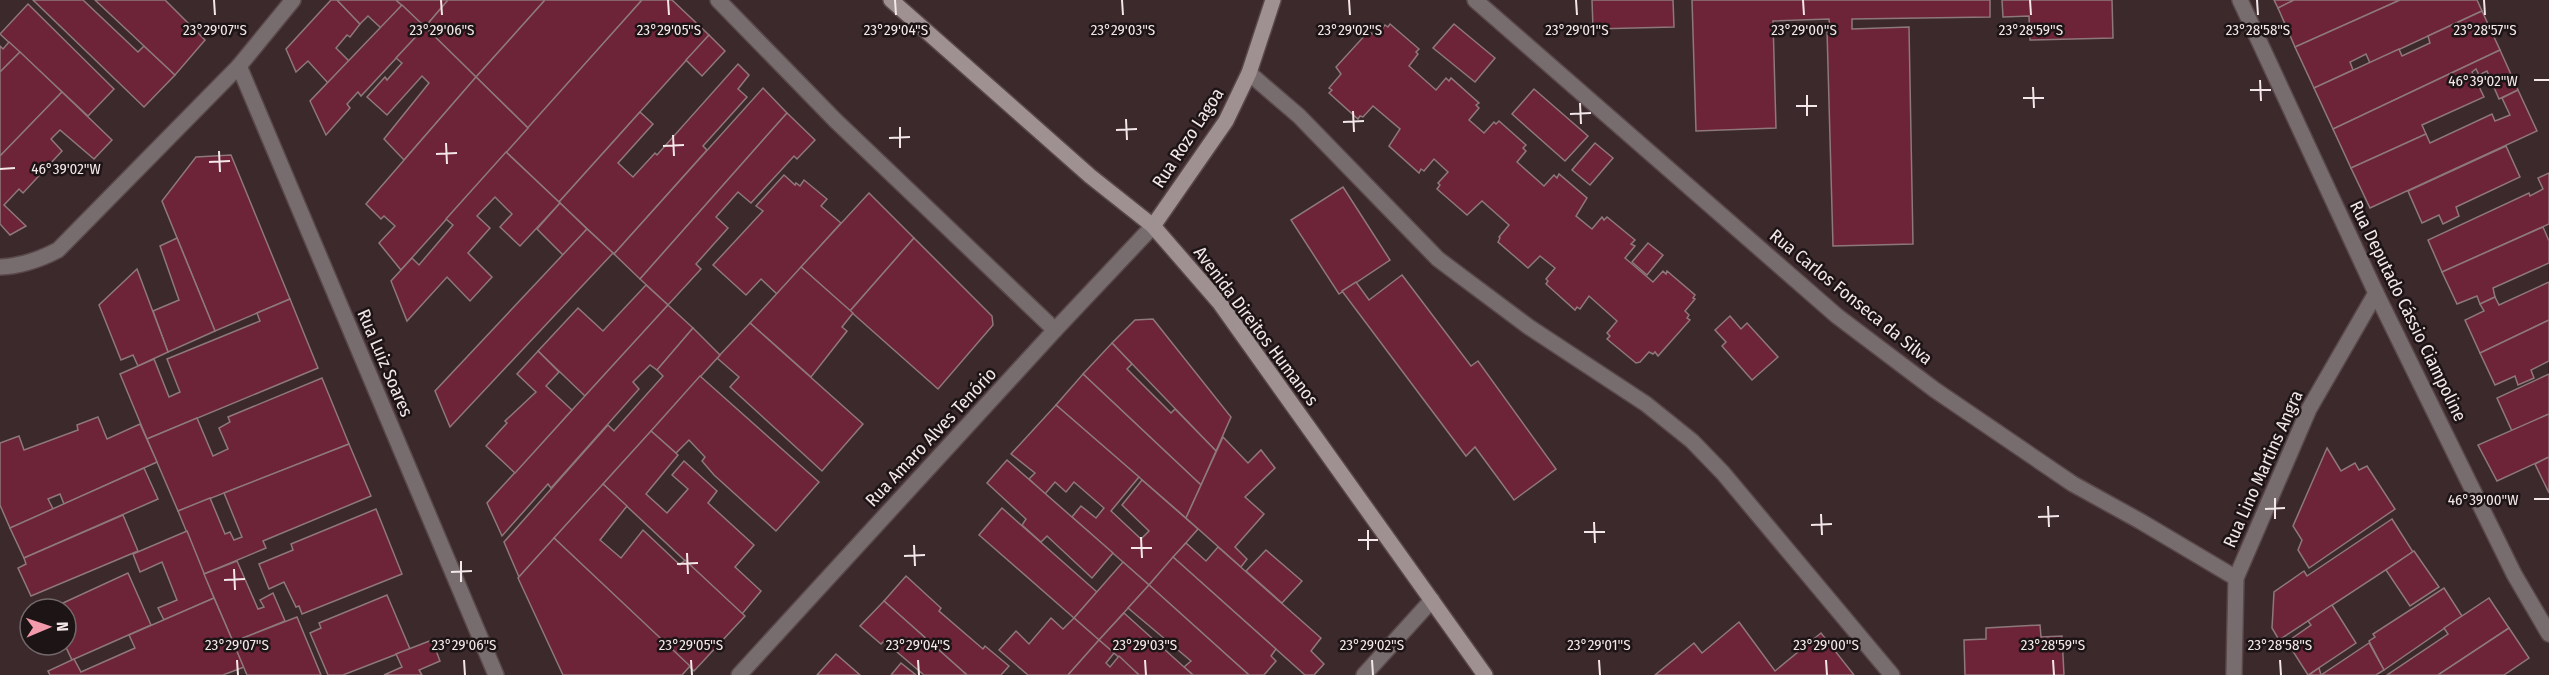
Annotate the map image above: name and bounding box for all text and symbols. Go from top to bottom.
text: 23°29'07"S [183,21,247,39]
text: 23°29'06"S [409,21,475,39]
text: 23°29'05"S [637,21,701,39]
text: 23°29'04"S [864,21,928,39]
text: 23°29'03"S [1091,21,1155,39]
text: 23°29'02"S [1318,21,1382,39]
text: 23°29'01"S [1545,21,1609,39]
text: 23°29'00"S [1771,21,1837,39]
text: 23°28'59"S [1999,21,2063,39]
text: 23°28'58"S [2226,21,2290,39]
text: 23°28'57"S [2453,21,2517,39]
text: 46°39'02"W [2448,72,2518,90]
street label: Rua Rozo Lagoa [1148,84,1229,192]
text: 46°39'02"W [31,160,101,178]
street label: Rua Deputado Cássio Ciampoline [2345,197,2471,425]
street label: Rua Carlos Fonseca da Silva [1765,225,1937,370]
street label: Avenida Direitos Humanos [1189,242,1323,410]
street label: Rua Luiz Soares [352,306,418,420]
street label: Rua Amaro Alves Tenório [861,363,1001,511]
street label: Rua Lino Martins Angra [2218,387,2308,551]
text: 46°39'00"W [2448,491,2518,509]
north arrow [18,597,78,657]
text: N [53,621,72,632]
text: 23°29'07"S [205,636,269,654]
text: 23°29'06"S [431,636,497,654]
text: 23°29'05"S [659,636,723,654]
text: 23°29'04"S [886,636,950,654]
text: 23°29'03"S [1113,636,1177,654]
text: 23°29'02"S [1340,636,1404,654]
text: 23°29'01"S [1567,636,1631,654]
text: 23°29'00"S [1793,636,1859,654]
text: 23°28'59"S [2021,636,2085,654]
text: 23°28'58"S [2248,636,2312,654]

